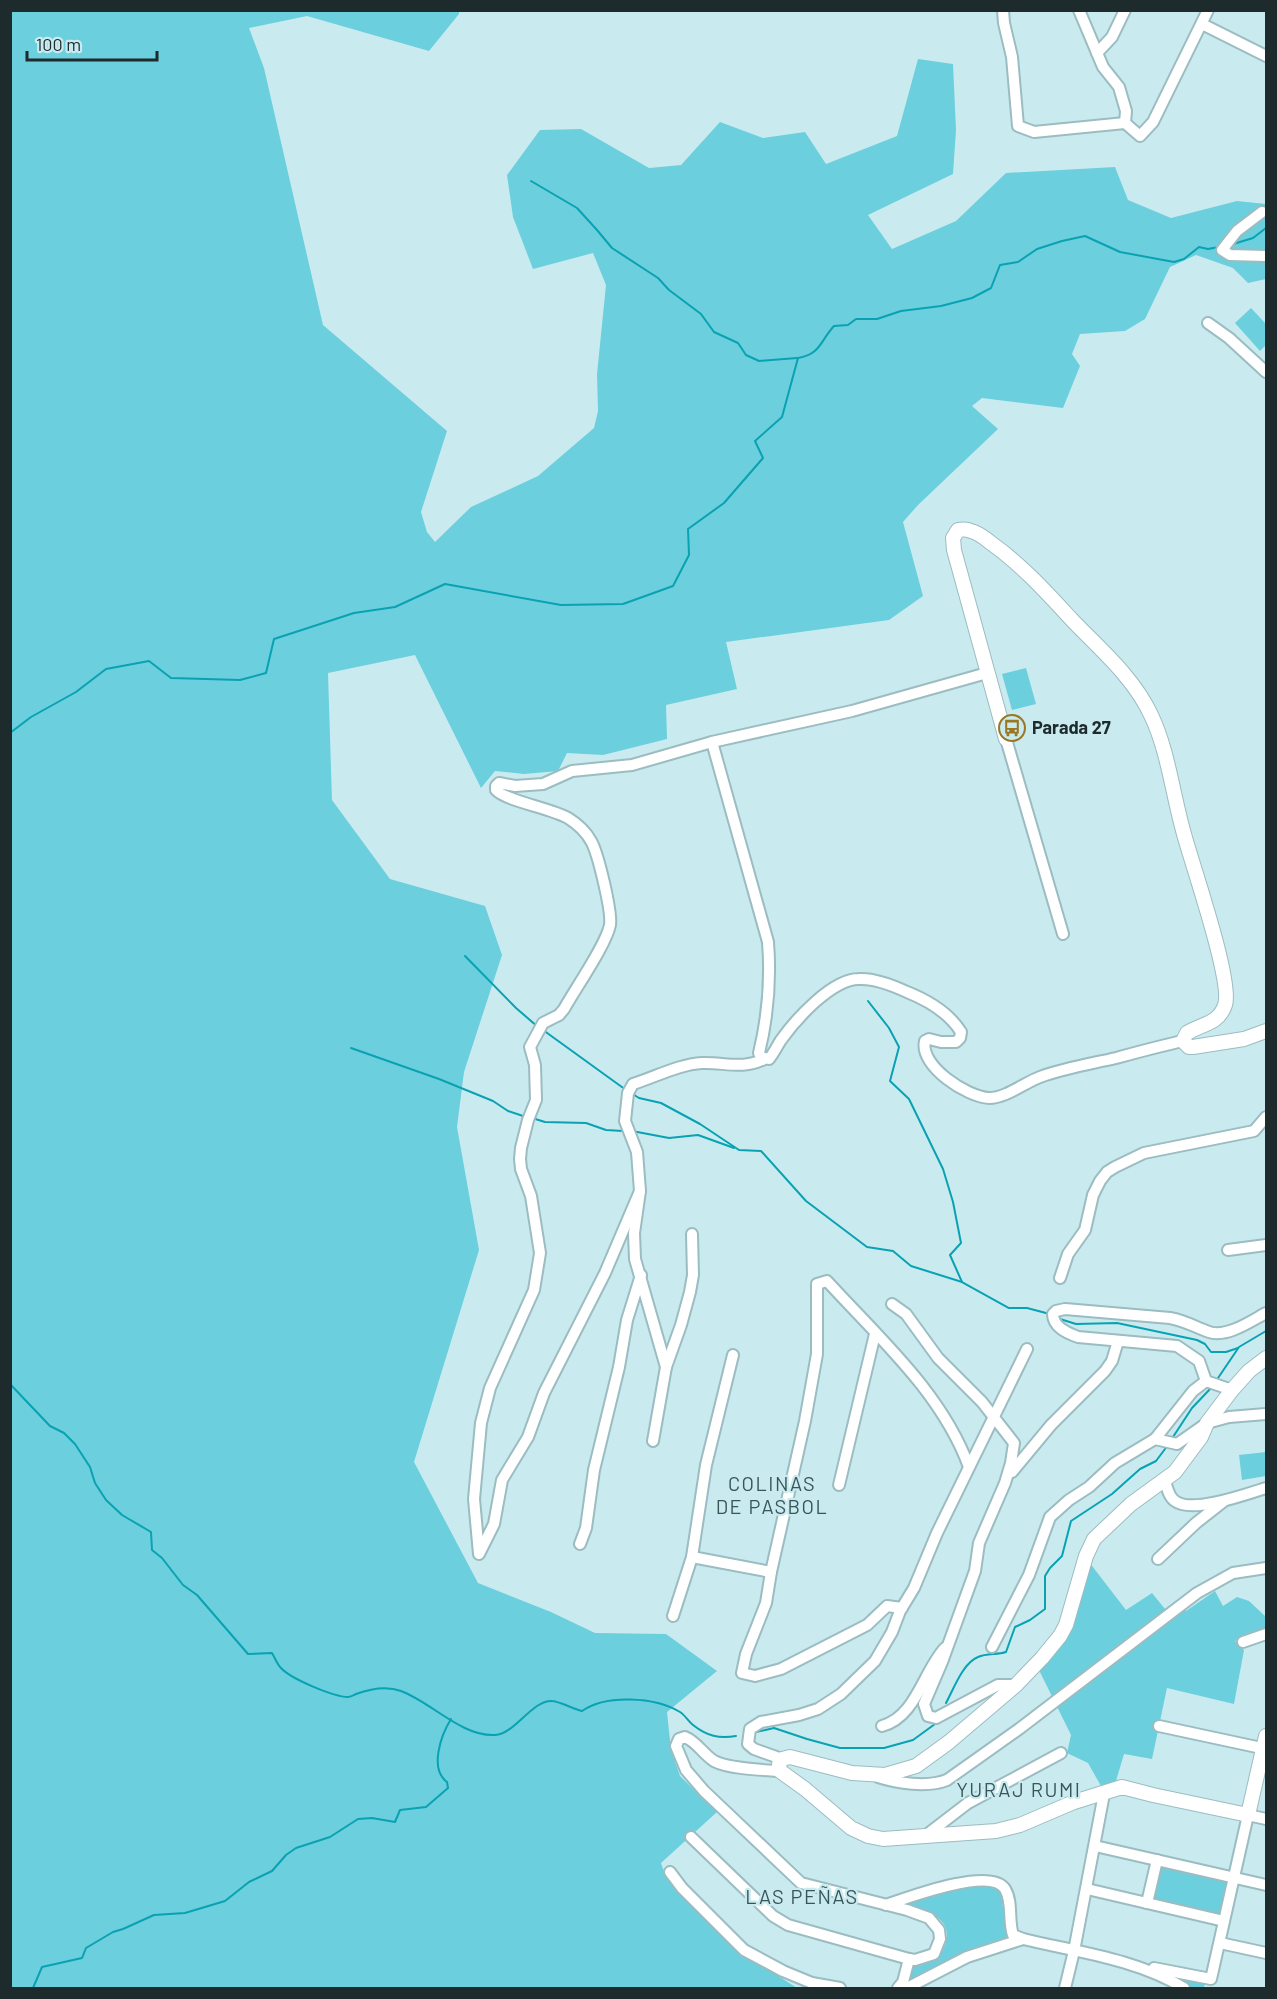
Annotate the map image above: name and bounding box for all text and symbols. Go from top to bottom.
scale bar [27,24,158,62]
text: 100 m [36,33,81,55]
bus stop icon: Parada 27 [997,713,1027,743]
place label: Parada 27 [1032,716,1111,738]
district label: COLINAS DE PASBOL [716,1471,828,1518]
district label: YURAJ RUMI [957,1777,1082,1801]
district label: LAS PEÑAS [745,1884,859,1908]

